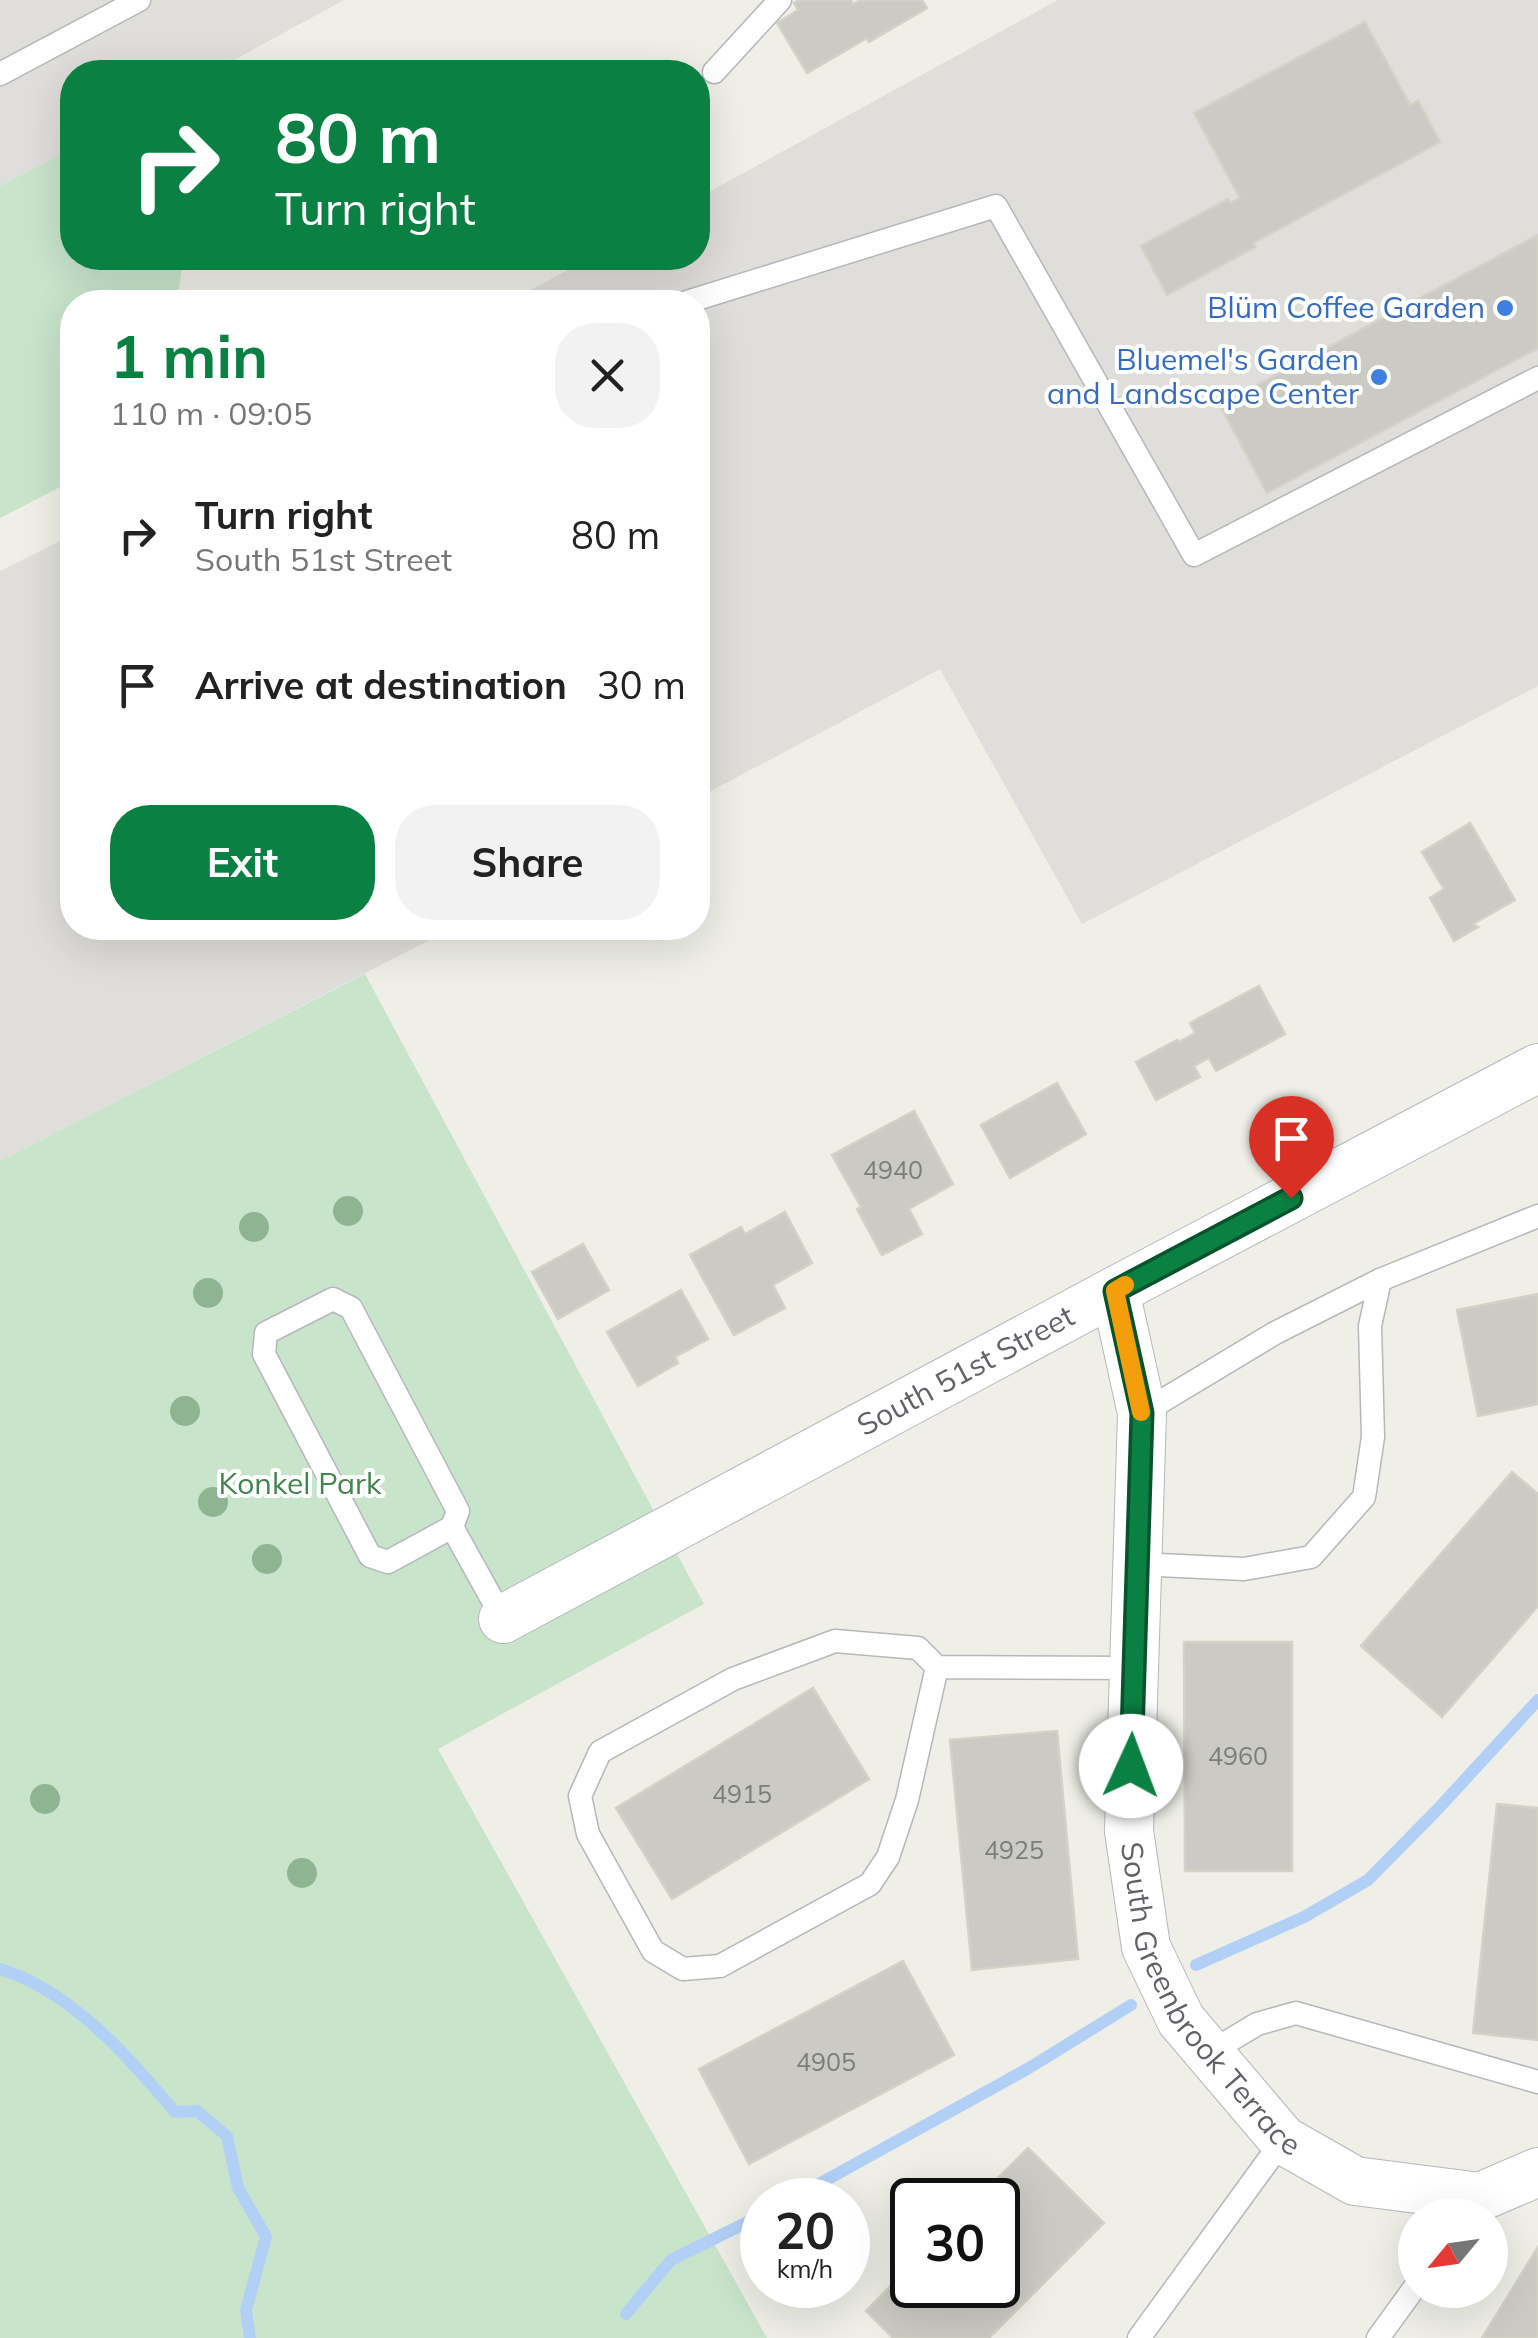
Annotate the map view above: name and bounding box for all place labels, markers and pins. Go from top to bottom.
place label: Blüm Coffee Garden [1207,288,1485,326]
marker: Blüm Coffee Garden [1494,297,1516,319]
place label: Bluemel's Garden and Landscape Center [1047,340,1359,412]
marker: Bluemel's Garden and Landscape Center [1368,366,1390,388]
pin [1249,1096,1334,1199]

